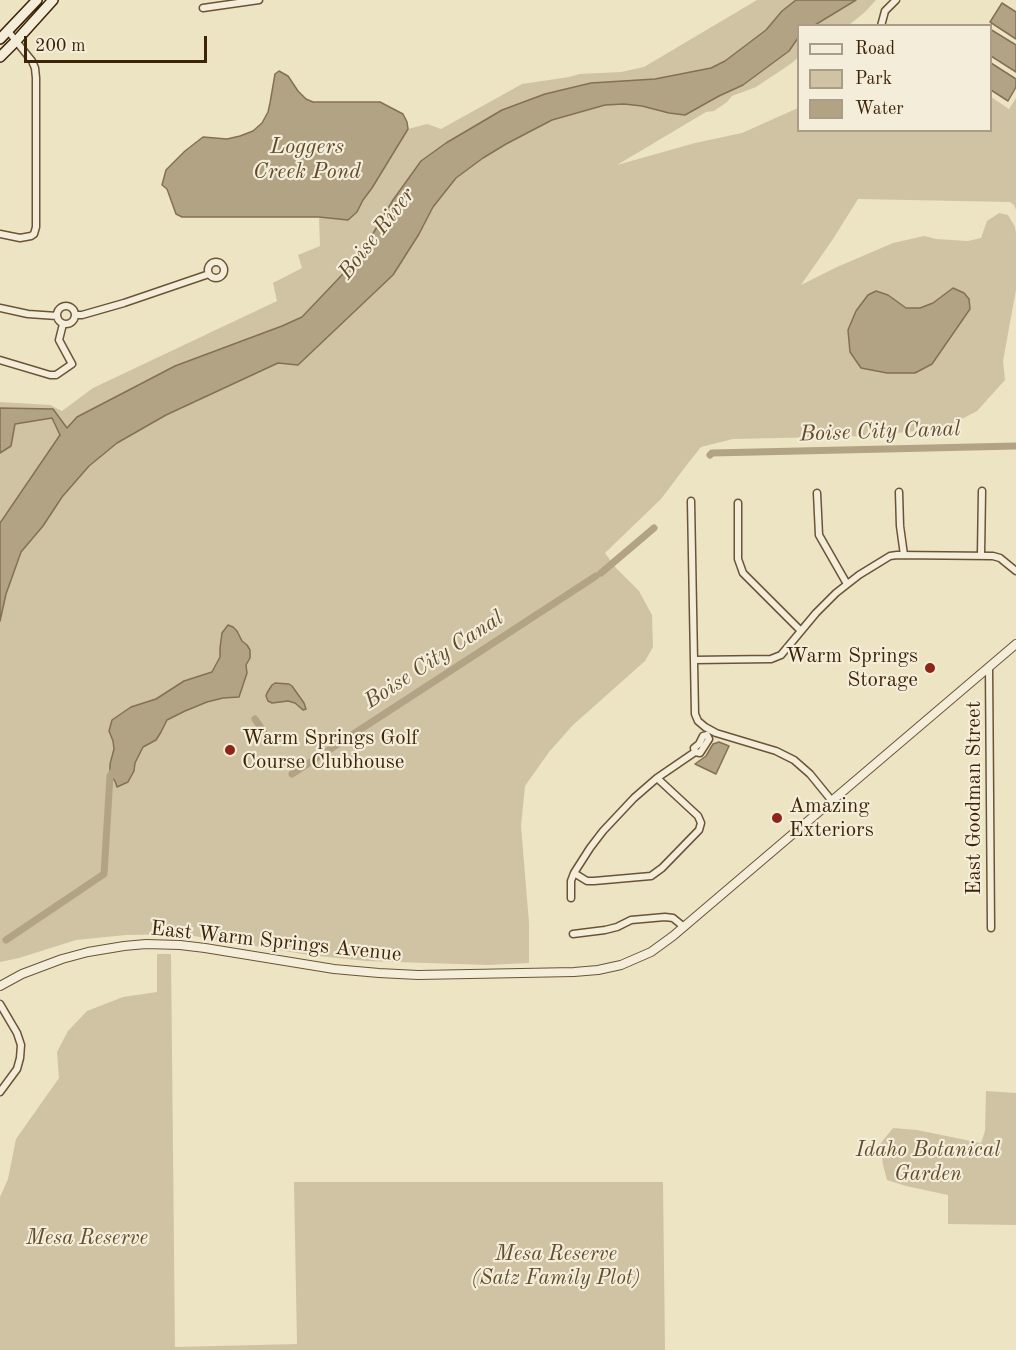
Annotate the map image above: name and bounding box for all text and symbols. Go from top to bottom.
scale bar [27,24,210,62]
legend [797,24,992,132]
text: 200 m [35,37,86,55]
text: Road [855,40,895,58]
text: Park [855,70,892,88]
text: Water [855,100,904,118]
water label: Loggers Creek Pond [253,134,361,186]
water label: Boise River [333,183,421,285]
water label: Boise City Canal [799,416,961,448]
water label: Boise City Canal [359,605,509,715]
place label: Warm Springs Storage [786,643,918,693]
marker: Warm Springs Storage [923,661,937,675]
street label: East Goodman Street [961,701,987,895]
place label: Warm Springs Golf Course Clubhouse [242,725,418,775]
marker: Warm Springs Golf Course Clubhouse [223,743,237,757]
place label: Amazing Exteriors [789,793,874,843]
marker: Amazing Exteriors [770,811,784,825]
street label: East Warm Springs Avenue [149,916,403,968]
park label: Idaho Botanical Garden [856,1137,1000,1187]
park label: Mesa Reserve [26,1225,148,1251]
park label: Mesa Reserve (Satz Family Plot) [472,1241,640,1291]

